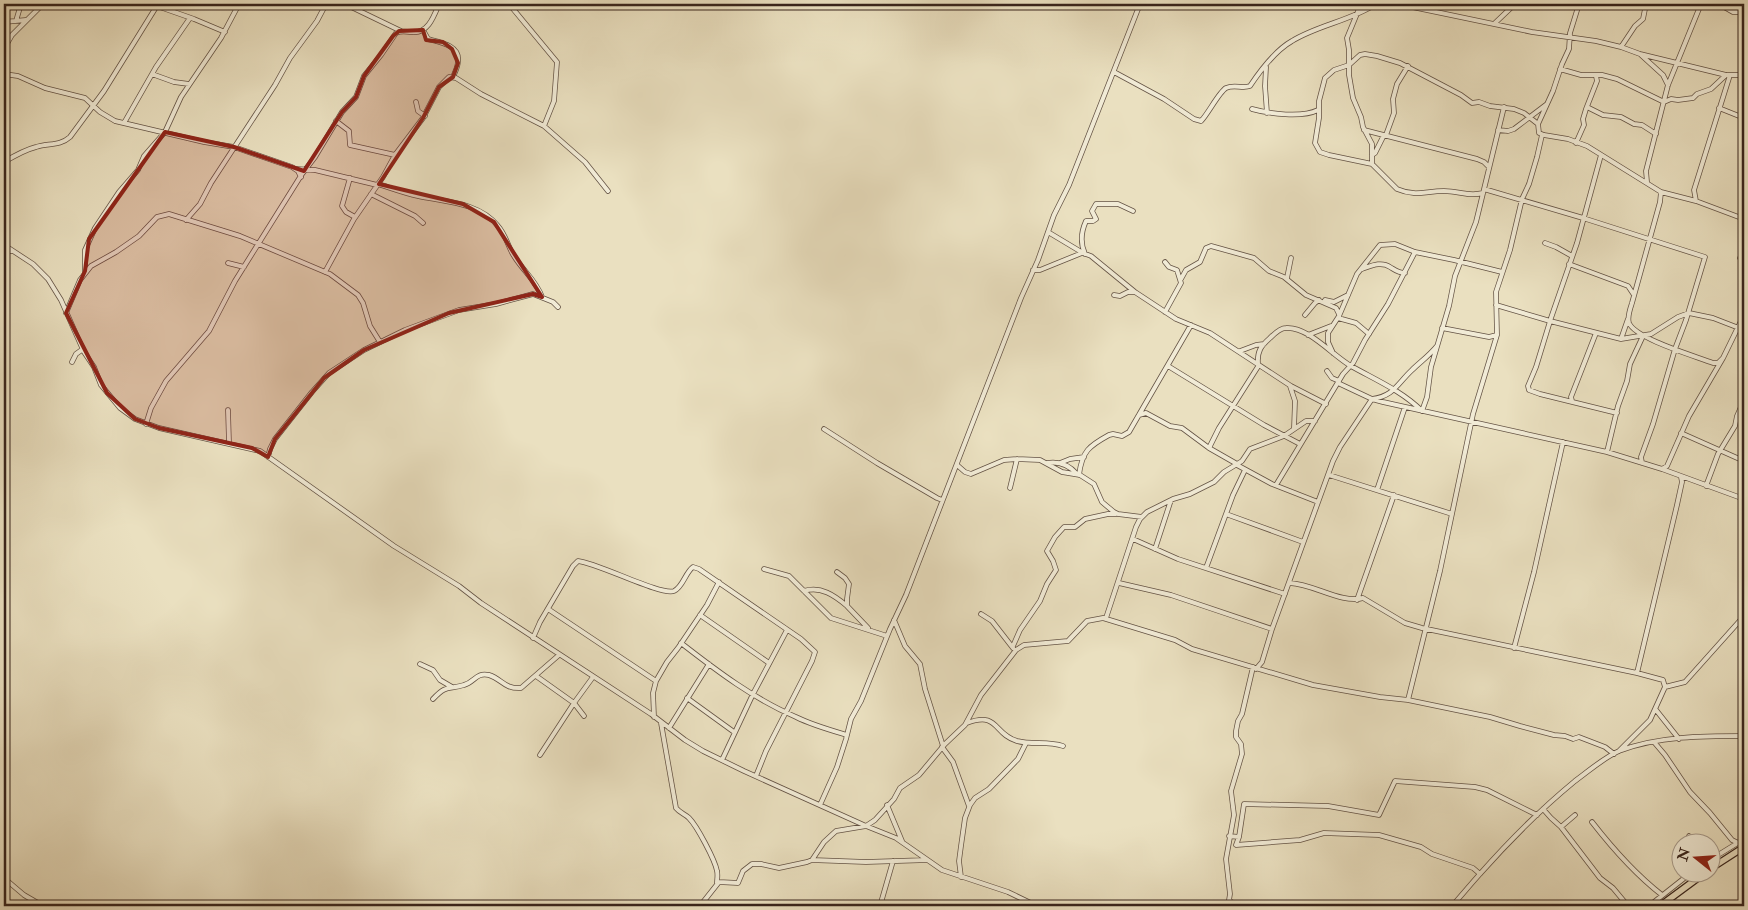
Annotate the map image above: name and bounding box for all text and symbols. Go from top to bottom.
north arrow [1670,832,1720,882]
text: N [1674,845,1694,864]

